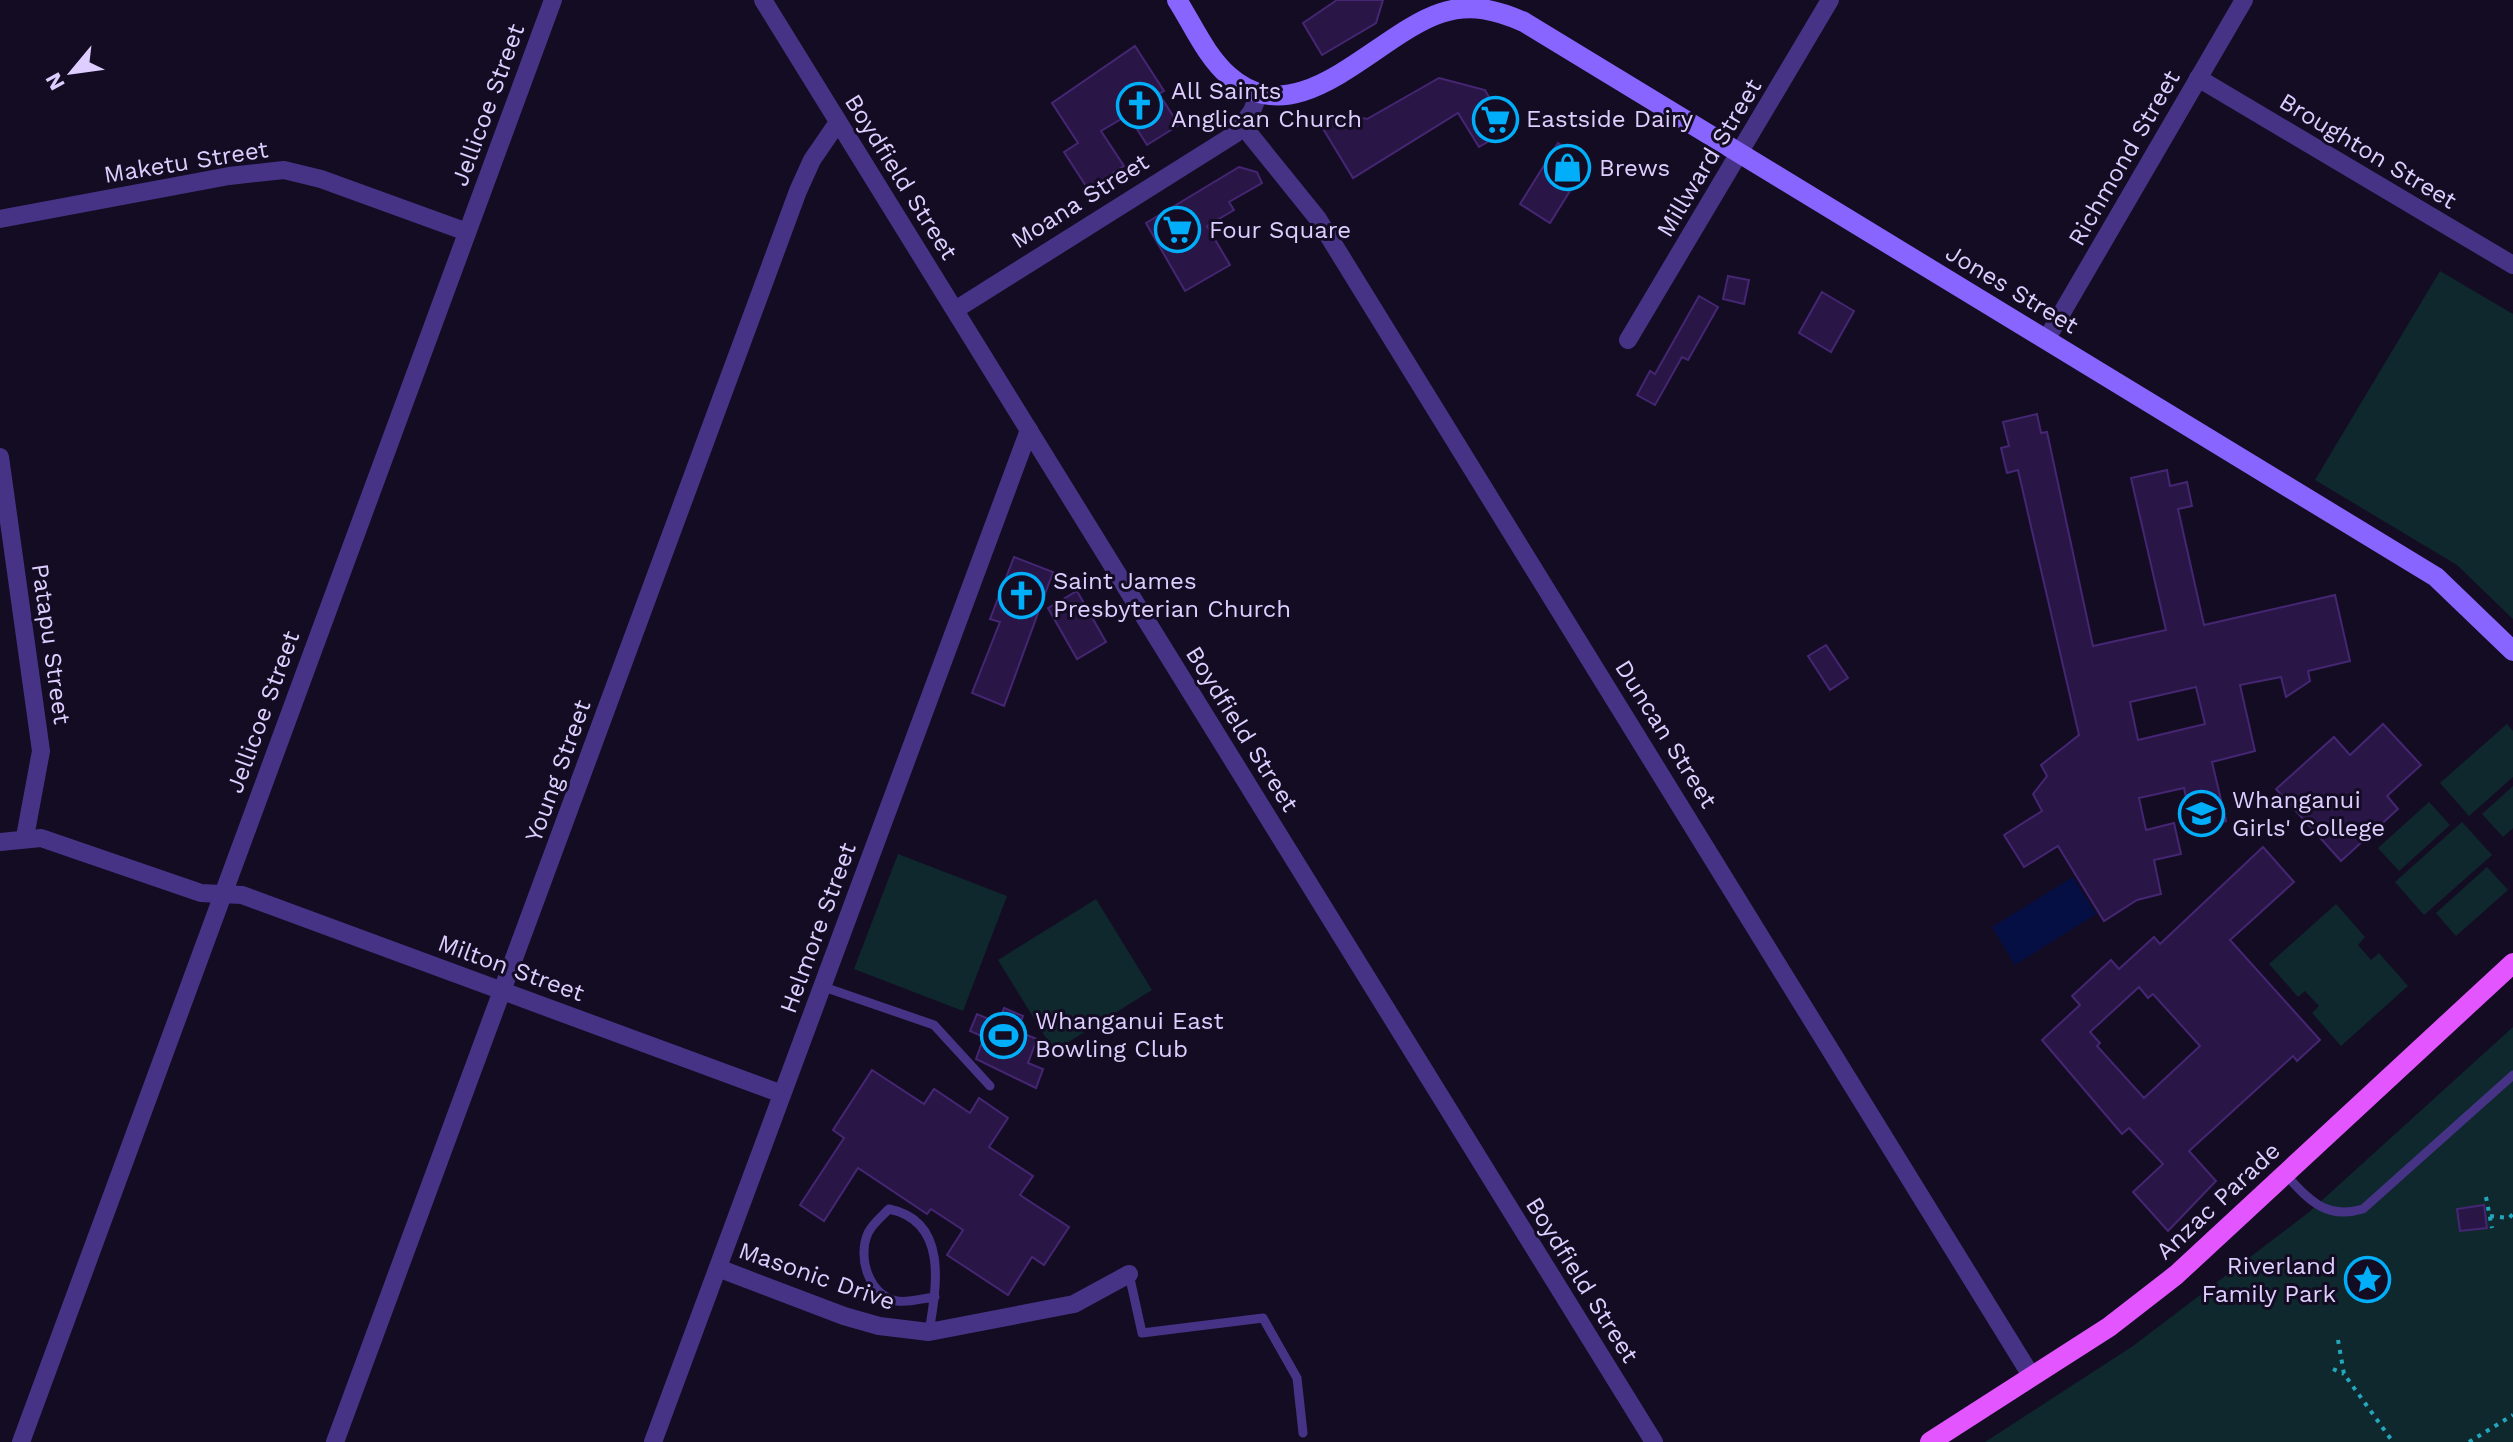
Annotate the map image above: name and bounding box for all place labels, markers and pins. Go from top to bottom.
place label: All Saints Anglican Church [1171,77,1362,133]
church icon: All Saints Anglican Church [1116,81,1164,129]
supermarket icon: Eastside Dairy [1471,95,1519,143]
place label: Eastside Dairy [1526,105,1694,133]
shop icon: Brews [1544,144,1592,192]
place label: Brews [1599,154,1670,182]
supermarket icon: Four Square [1154,206,1202,254]
place label: Four Square [1209,216,1351,244]
place label: Saint James Presbyterian Church [1053,567,1291,623]
church icon: Saint James Presbyterian Church [998,571,1046,619]
place label: Whanganui Girls' College [2232,786,2385,842]
school or university icon: Whanganui Girls' College [2177,790,2225,838]
place label: Whanganui East Bowling Club [1035,1007,1224,1063]
sports icon: Whanganui East Bowling Club [980,1011,1028,1059]
place label: Riverland Family Park [2201,1252,2336,1308]
place icon: Riverland Family Park [2343,1256,2391,1304]

